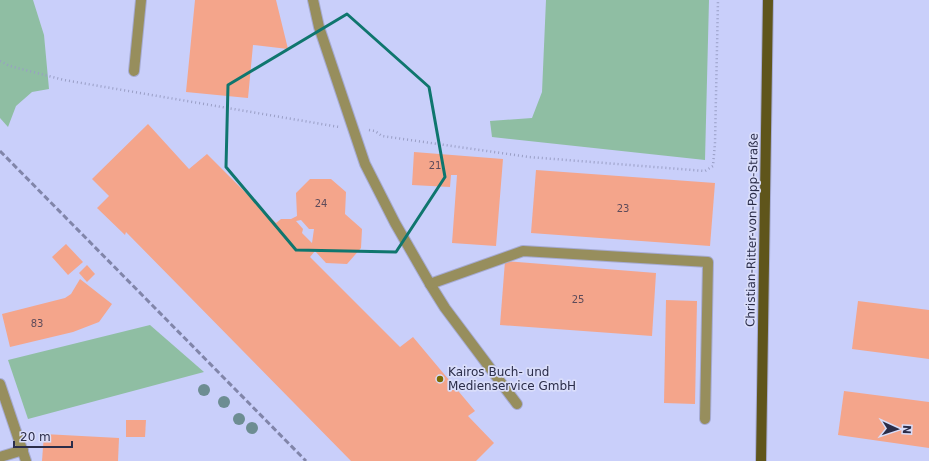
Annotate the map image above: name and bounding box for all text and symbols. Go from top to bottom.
street label: Christian-Ritter-von-Popp-Straße [743,133,761,327]
house number: 21 [429,160,441,171]
house number: 24 [315,198,327,209]
house number: 23 [617,203,629,214]
house number: 25 [572,294,584,305]
house number: 83 [31,318,43,329]
place label: Kairos Buch- und Medienservice GmbH [448,365,576,393]
marker: Kairos Buch- und Medienservice GmbH [435,374,445,384]
north arrow [877,409,917,449]
scale bar [14,423,72,449]
text: N [900,425,913,434]
text: 20 m [20,430,51,444]

